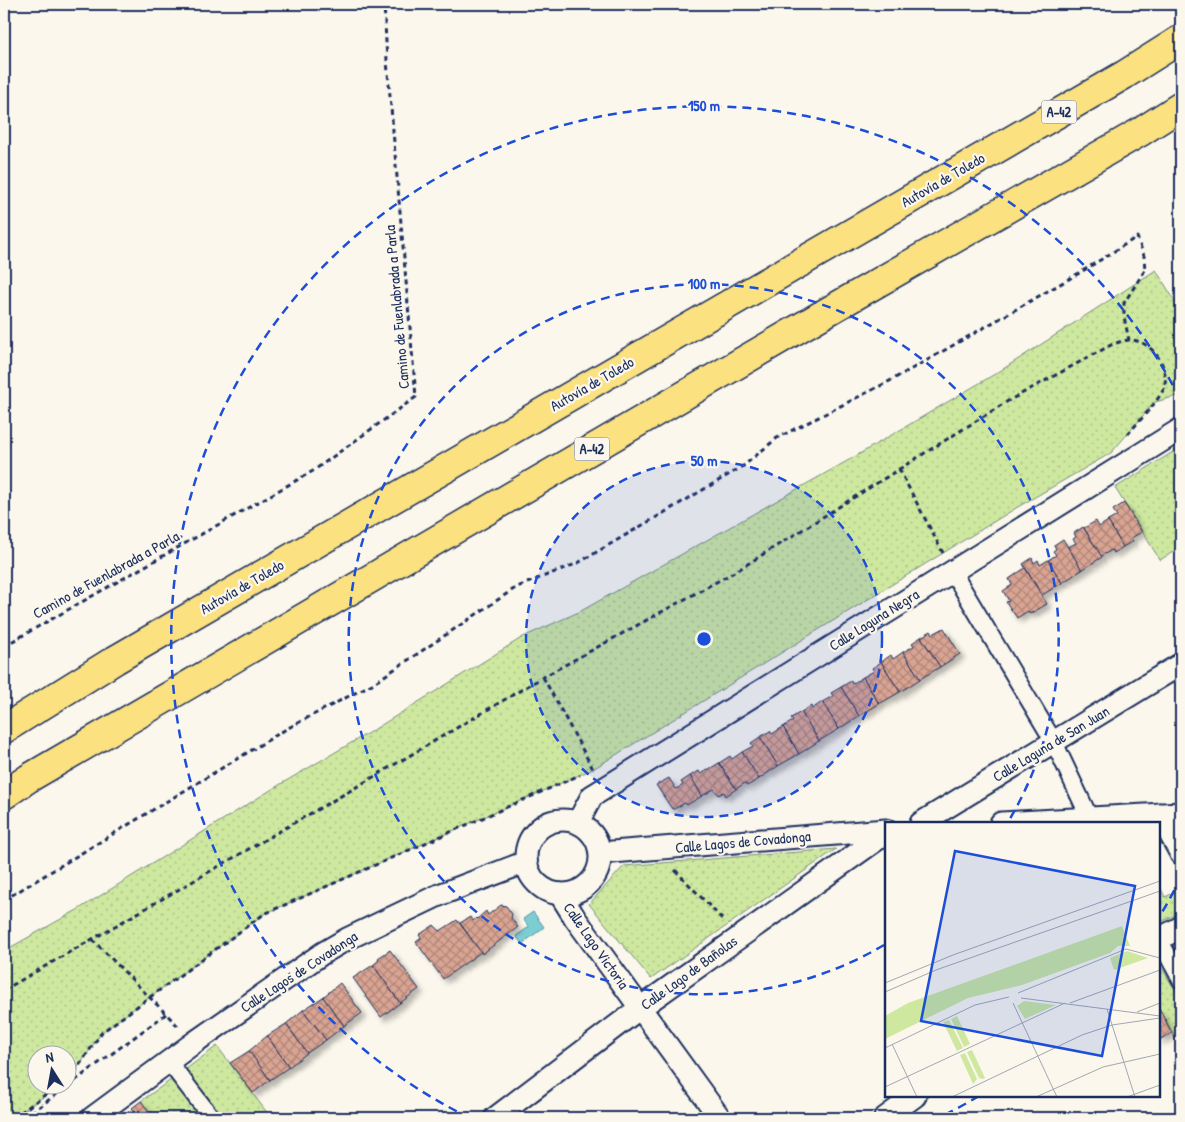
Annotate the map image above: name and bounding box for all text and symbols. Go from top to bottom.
text: 150 m [688,95,720,116]
road number: A-42 [1042,100,1076,124]
street label: Autovía de Toledo [897,147,988,212]
street label: Camino de Fuenlabrada a Parla [379,224,414,390]
text: 100 m [688,273,720,294]
street label: Autovía de Toledo [546,351,637,416]
road number: A-42 [574,438,610,460]
text: 50 m [691,450,717,471]
street label: Camino de Fuenlabrada a Parla [29,525,183,624]
street label: Autovía de Toledo [196,554,287,619]
street label: Calle Laguna Negra [825,583,923,656]
centre of rings [695,630,713,648]
street label: Calle Laguna de San Juan [988,700,1113,787]
inset map [885,822,1160,1097]
street label: Calle Lagos de Covadonga [674,825,812,858]
street label: Calle Lago Victoria [559,898,634,993]
street label: Calle Lagos de Covadonga [236,926,362,1017]
street label: Calle Lago de Bañolas [636,930,742,1015]
north arrow [28,1044,78,1094]
text: N [44,1047,55,1067]

